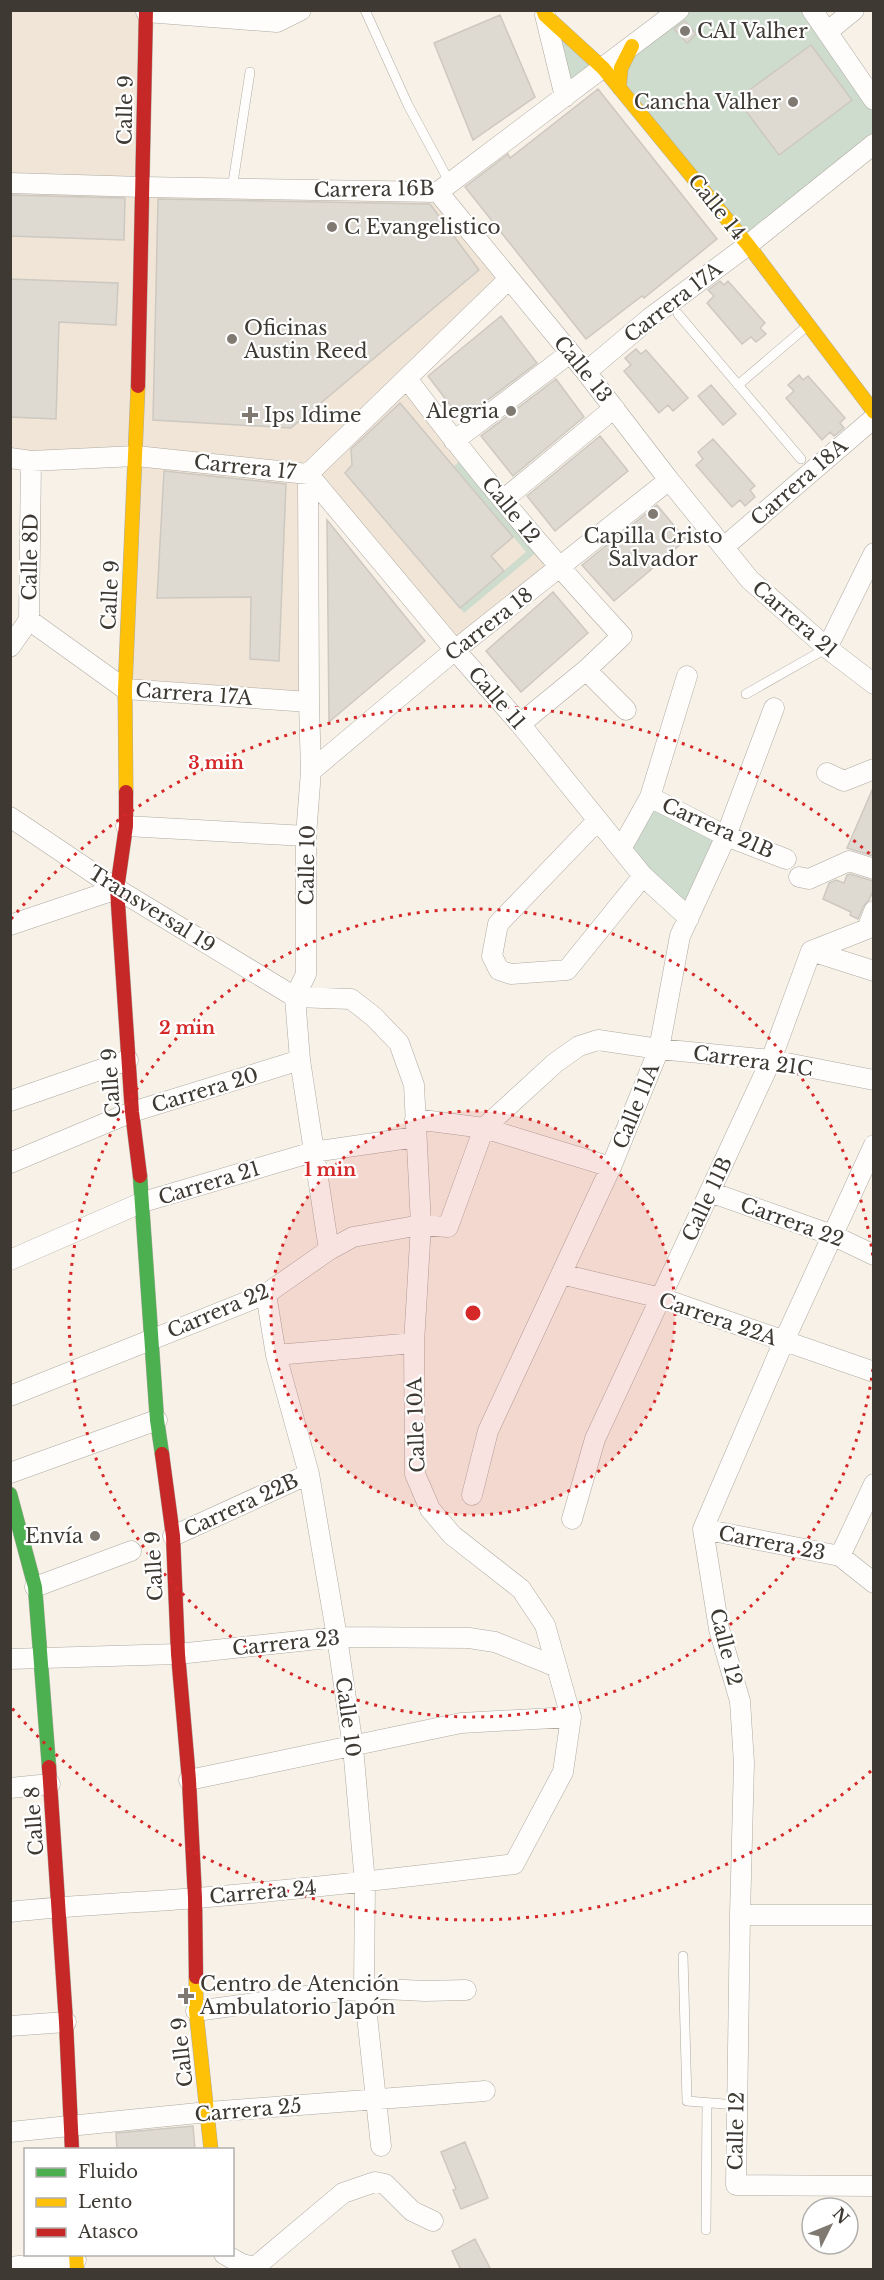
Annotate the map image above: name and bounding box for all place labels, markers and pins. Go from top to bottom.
place label: CAI Valher [697,19,808,43]
marker: CAI Valher [678,24,692,38]
place label: Cancha Valher [634,90,781,114]
marker: Cancha Valher [786,95,800,109]
place label: C Evangelistico [344,215,501,239]
marker: C Evangelistico [325,220,339,234]
place label: Oficinas Austin Reed [243,316,368,363]
marker: Oficinas Austin Reed [225,332,239,346]
place label: Alegria [425,399,500,423]
place label: Ips Idime [264,403,361,427]
marker: Alegria [504,404,518,418]
marker: Ips Idime [241,406,259,424]
marker: Capilla Cristo Salvador [646,507,660,521]
place label: Capilla Cristo Salvador [583,524,723,571]
centre of rings [463,1303,483,1323]
place label: Envía [25,1524,84,1548]
marker: Envía [88,1529,102,1543]
place label: Centro de Atención Ambulatorio Japón [199,1972,400,2019]
marker: Centro de Atención Ambulatorio Japón [177,1987,195,2005]

